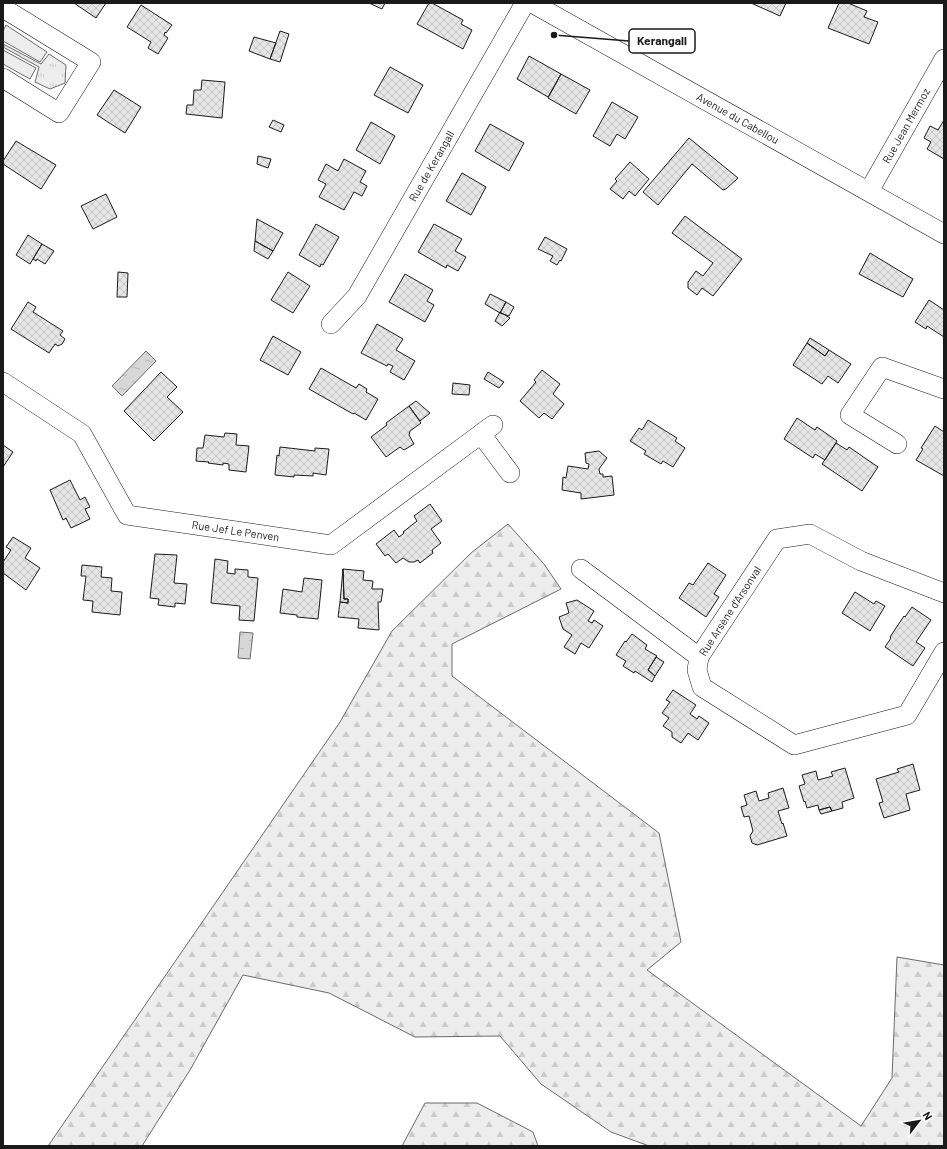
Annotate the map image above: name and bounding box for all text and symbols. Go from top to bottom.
callout: Kerangall [629,29,695,53]
text: Kerangall [637,33,687,47]
street label: Rue Jean Mermoz [879,86,932,165]
street label: Avenue du Cabellou [695,90,782,146]
street label: Rue de Kerangall [406,128,456,203]
street label: Rue Jef Le Penven [191,518,280,543]
street label: Rue Arsène d'Arsonval [696,563,763,658]
north arrow [899,1101,939,1141]
text: N [921,1109,935,1122]

